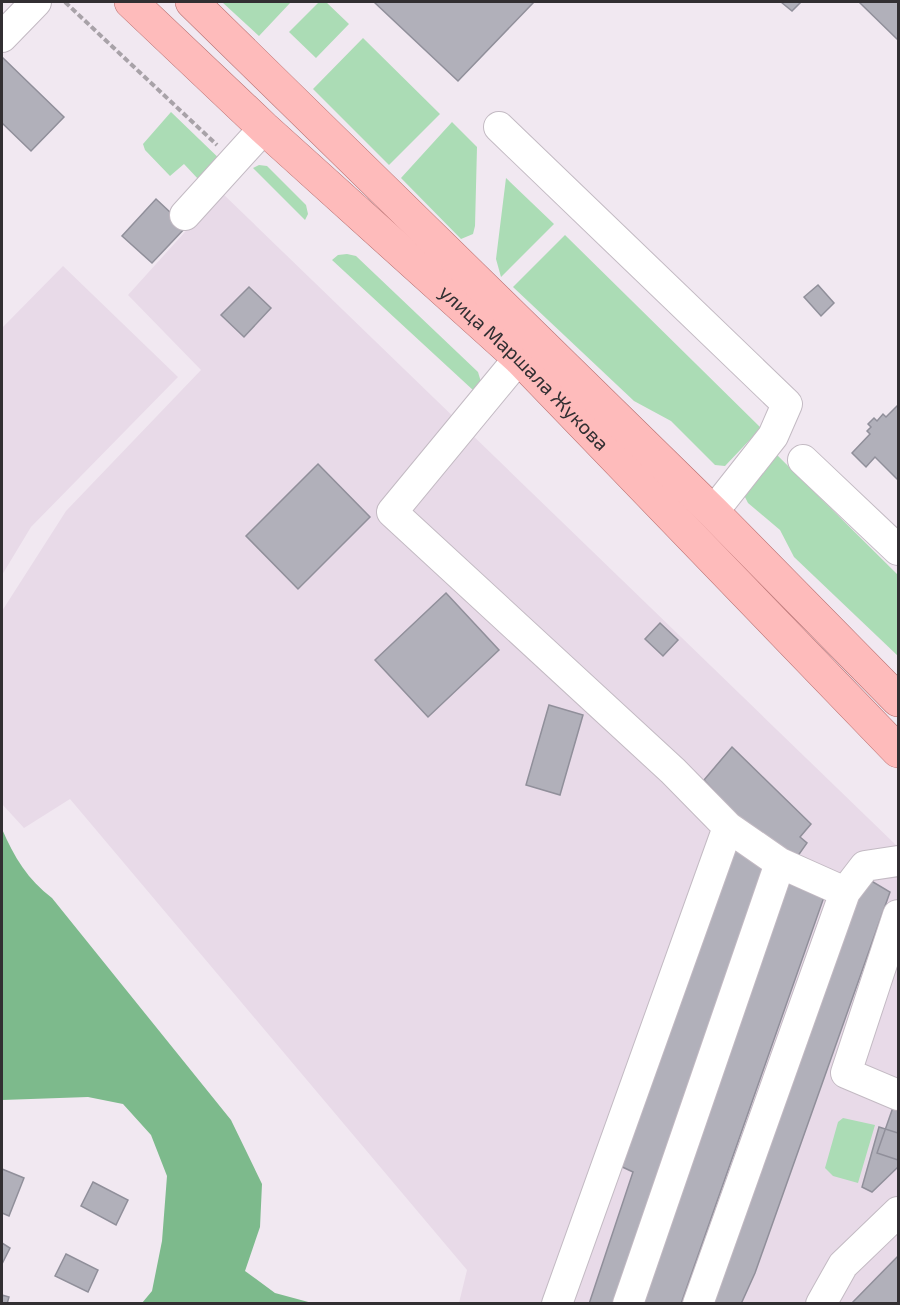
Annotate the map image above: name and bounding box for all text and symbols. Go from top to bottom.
street label: улица Маршала Жукова [434,279,614,455]

